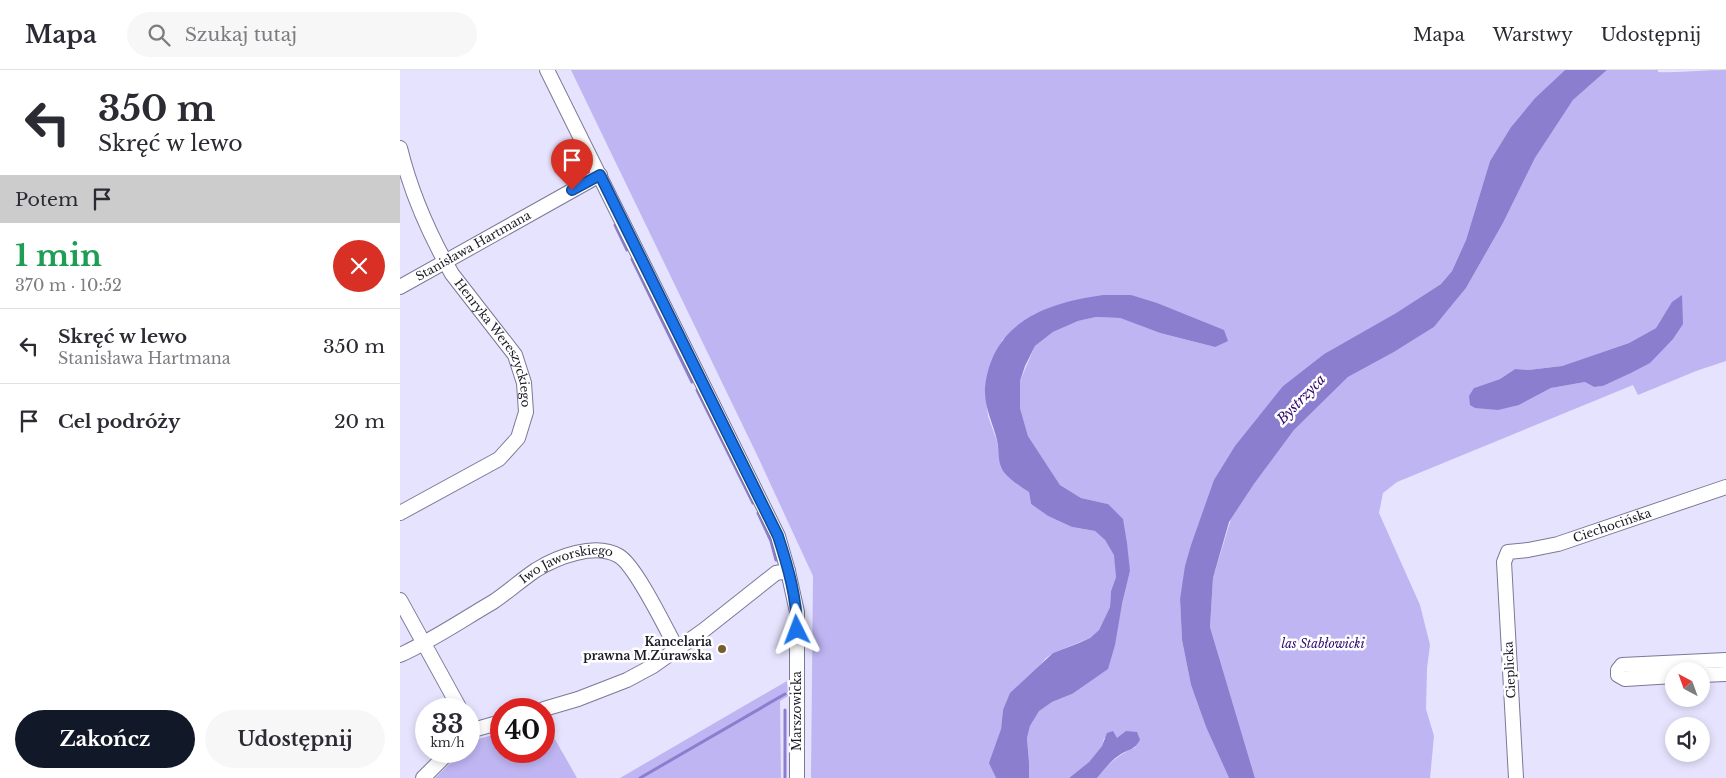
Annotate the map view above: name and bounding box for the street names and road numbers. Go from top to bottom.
street label: Stanisława Hartmana [413,207,534,284]
street label: Henryka Wereszyckiego [451,276,534,408]
street label: Ciechocińska [1571,505,1653,545]
street label: Iwo Jaworskiego [516,542,615,586]
street label: Cieplicka [1500,641,1518,699]
street label: Marszowicka [789,671,804,751]

